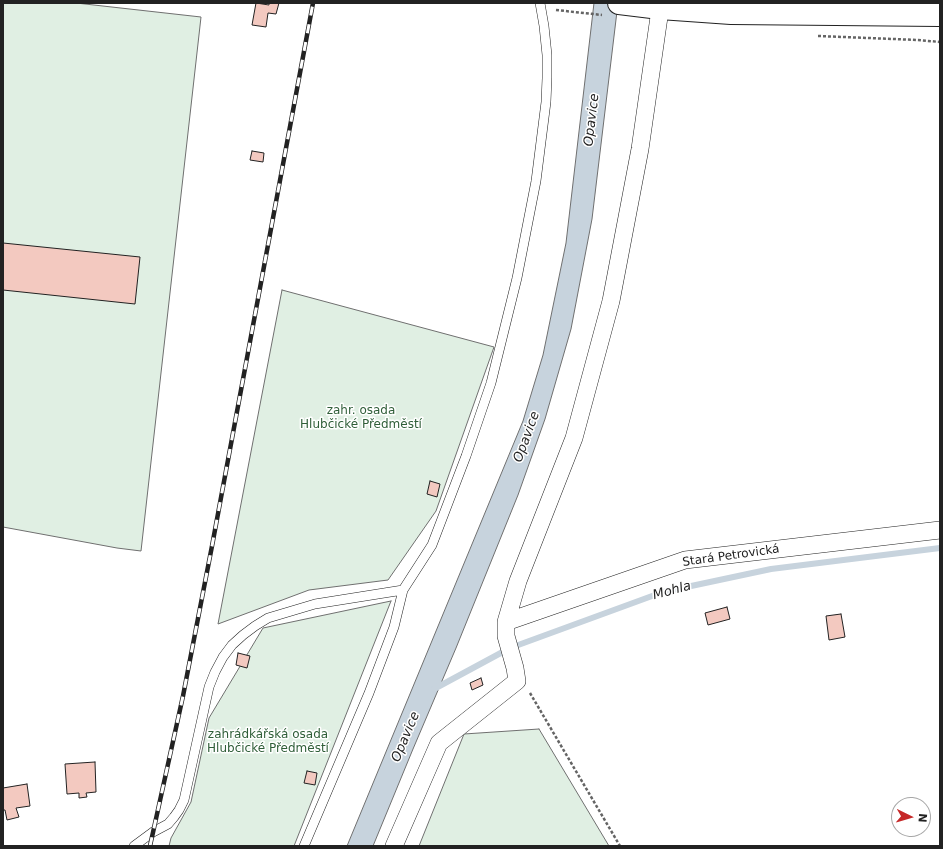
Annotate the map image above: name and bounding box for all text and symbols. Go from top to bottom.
water label: Opavice [581,93,603,147]
park label: zahr. osada Hlubčické Předměstí [300,404,422,432]
water label: Opavice [511,409,543,465]
street label: Stará Petrovická [682,542,780,570]
water label: Mohla [651,578,693,604]
water label: Opavice [388,710,424,764]
park label: zahrádkářská osada Hlubčické Předměstí [207,728,329,756]
north arrow [891,797,931,837]
text: N [916,813,929,823]

